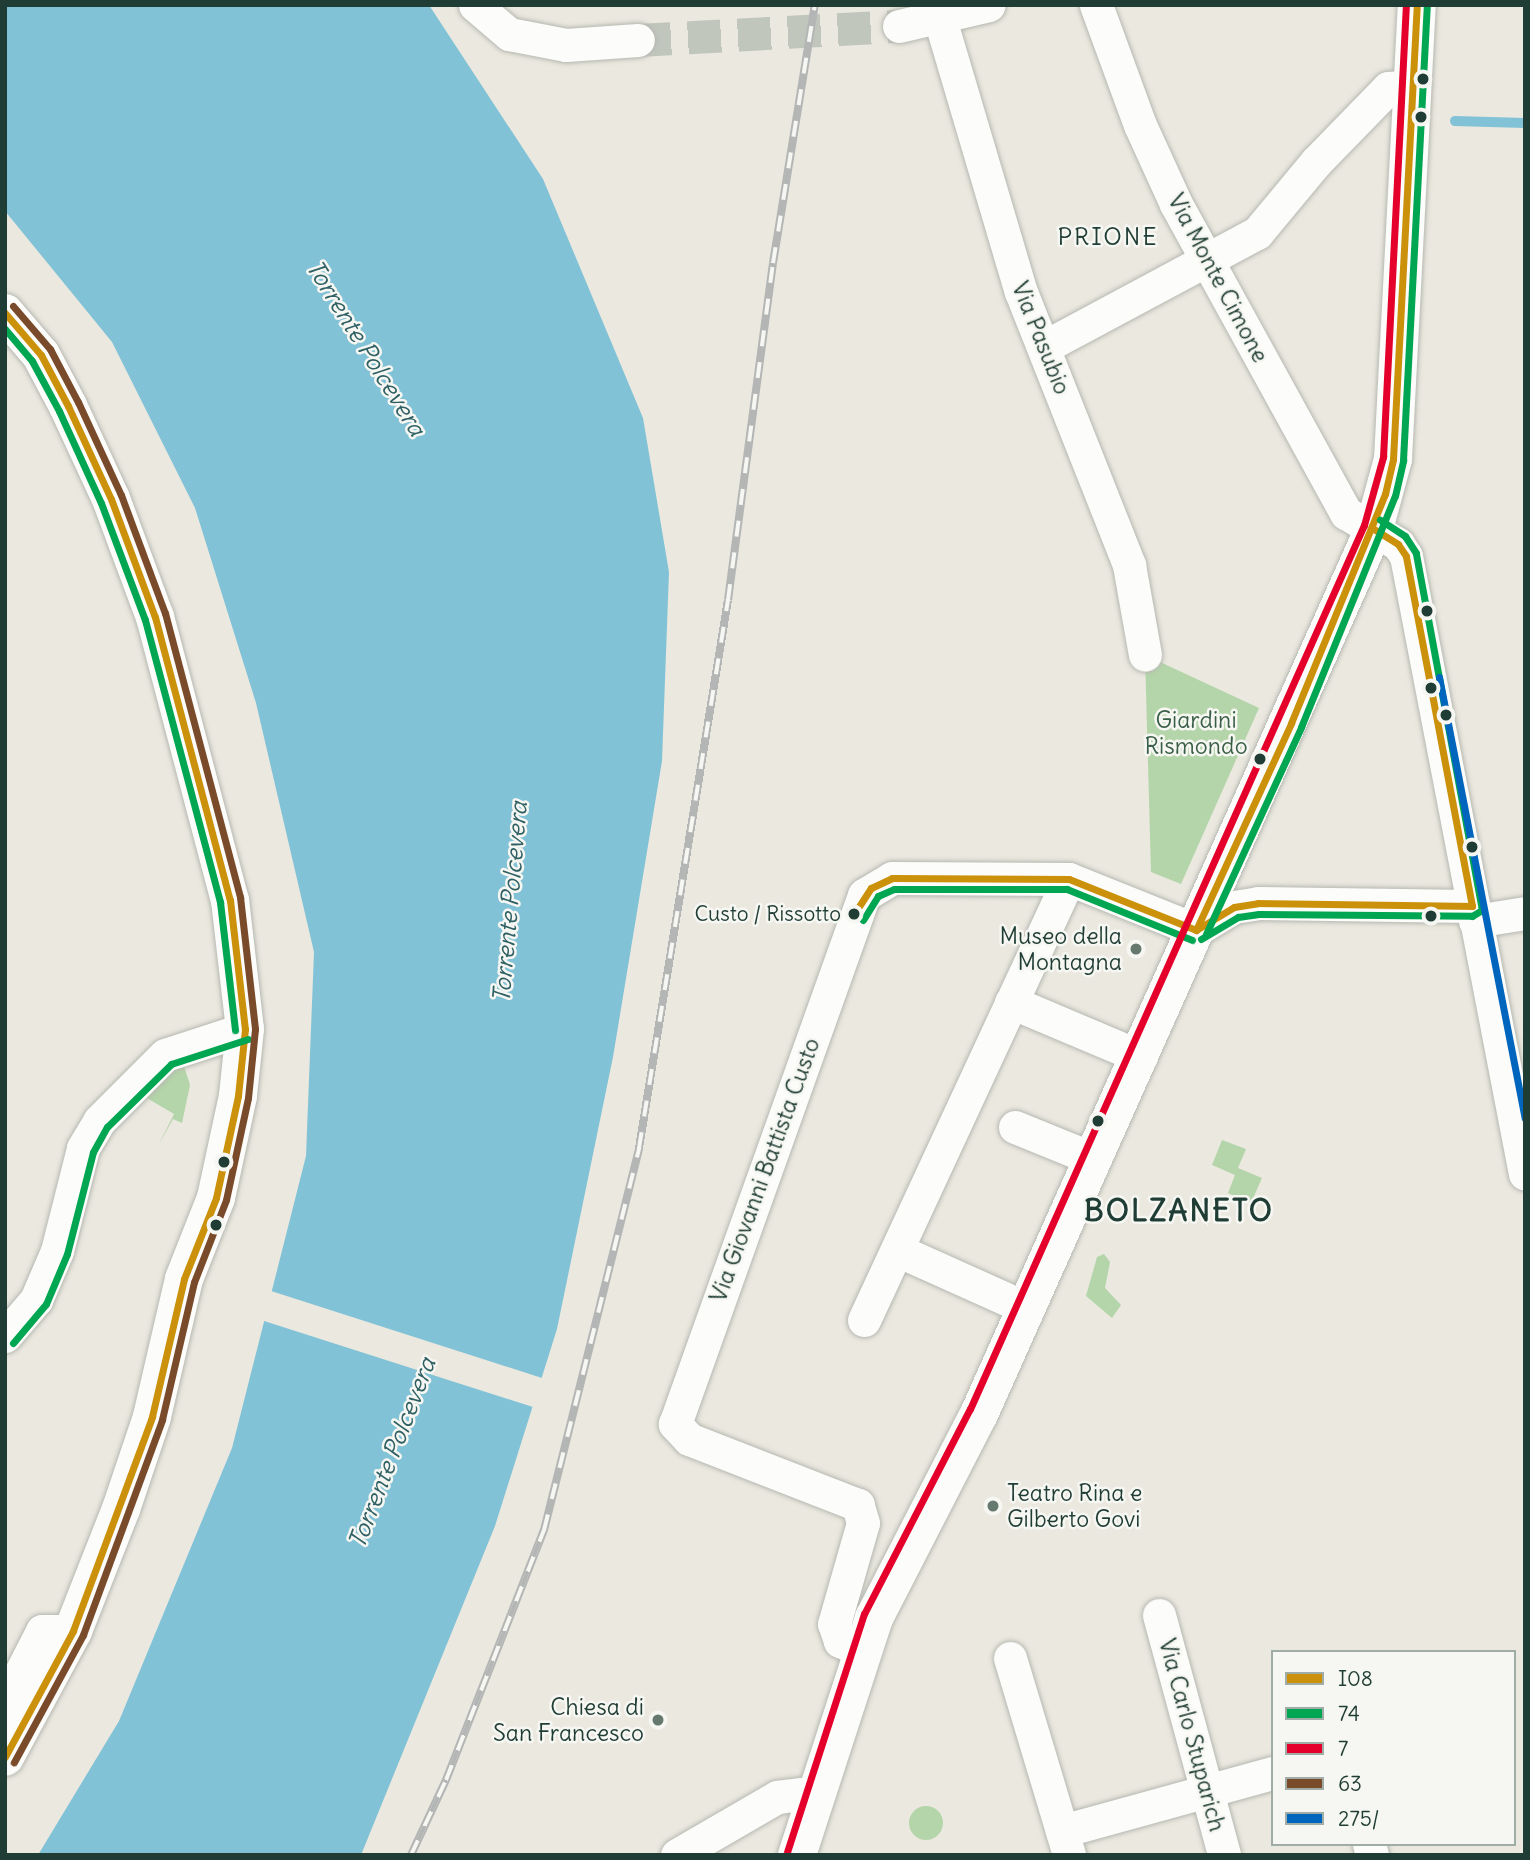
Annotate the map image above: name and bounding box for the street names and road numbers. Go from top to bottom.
street label: Via Monte Cimone [1162,189,1274,367]
street label: Via Pasubio [1006,278,1076,398]
street label: Via Giovanni Battista Custo [704,1034,826,1306]
street label: Via Carlo Stuparich [1153,1636,1231,1834]

